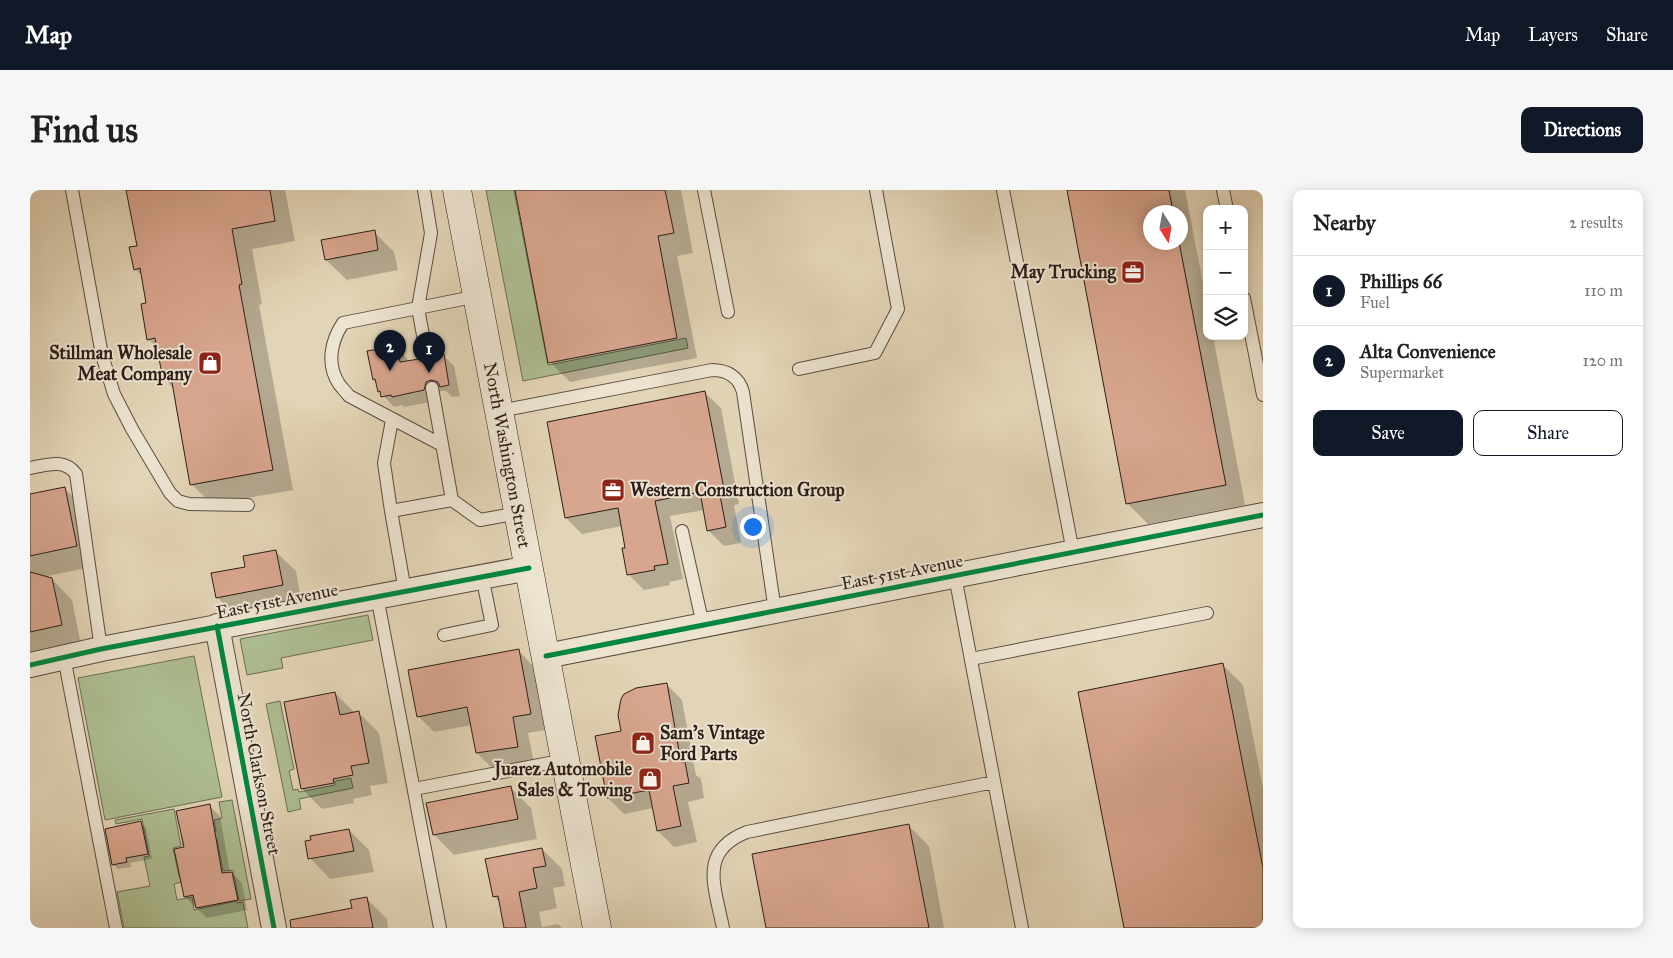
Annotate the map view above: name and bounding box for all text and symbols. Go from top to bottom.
text: Map [25,20,72,50]
text: Map [1465,24,1500,46]
text: Layers [1528,24,1578,46]
text: Share [1606,24,1648,46]
button: Directions [1521,107,1643,153]
text: Find us [30,109,138,152]
north arrow [1143,205,1188,250]
map controls [1203,205,1248,340]
button: + [1203,205,1248,250]
text: Nearby [1313,210,1376,236]
text: 2 results [1569,213,1623,232]
button: − [1203,250,1248,295]
office icon: May Trucking [1120,259,1146,285]
place label: May Trucking [1010,261,1117,284]
text: Phillips 66 [1360,270,1442,293]
text: 1 [1326,281,1332,300]
text: 110 m [1584,281,1623,300]
text: Fuel [1360,293,1390,312]
button: layers [1203,295,1248,340]
pin: 2 [374,330,406,371]
pin: 1 [413,332,445,373]
text: Alta Convenience [1360,340,1496,363]
place label: Stillman Wholesale Meat Company [49,342,194,386]
shop icon: Stillman Wholesale Meat Company [197,350,223,376]
text: 2 [1325,351,1333,370]
text: 120 m [1583,351,1623,370]
street label: North Washington Street [479,361,536,551]
text: Supermarket [1360,363,1444,382]
button: Save [1313,410,1463,456]
button: Share [1473,410,1623,456]
office icon: Western Construction Group [600,477,626,503]
place label: Western Construction Group [630,479,845,502]
your location [740,514,766,540]
street label: East 51st Avenue [839,549,965,595]
street label: East 51st Avenue [214,578,340,624]
street label: North Clarkson Street [232,691,286,858]
place label: Sam's Vintage Ford Parts [660,722,765,765]
shop icon: Sam's Vintage Ford Parts [630,730,656,756]
place label: Juarez Automobile Sales & Towing [492,758,633,802]
shop icon: Juarez Automobile Sales & Towing [637,766,663,792]

